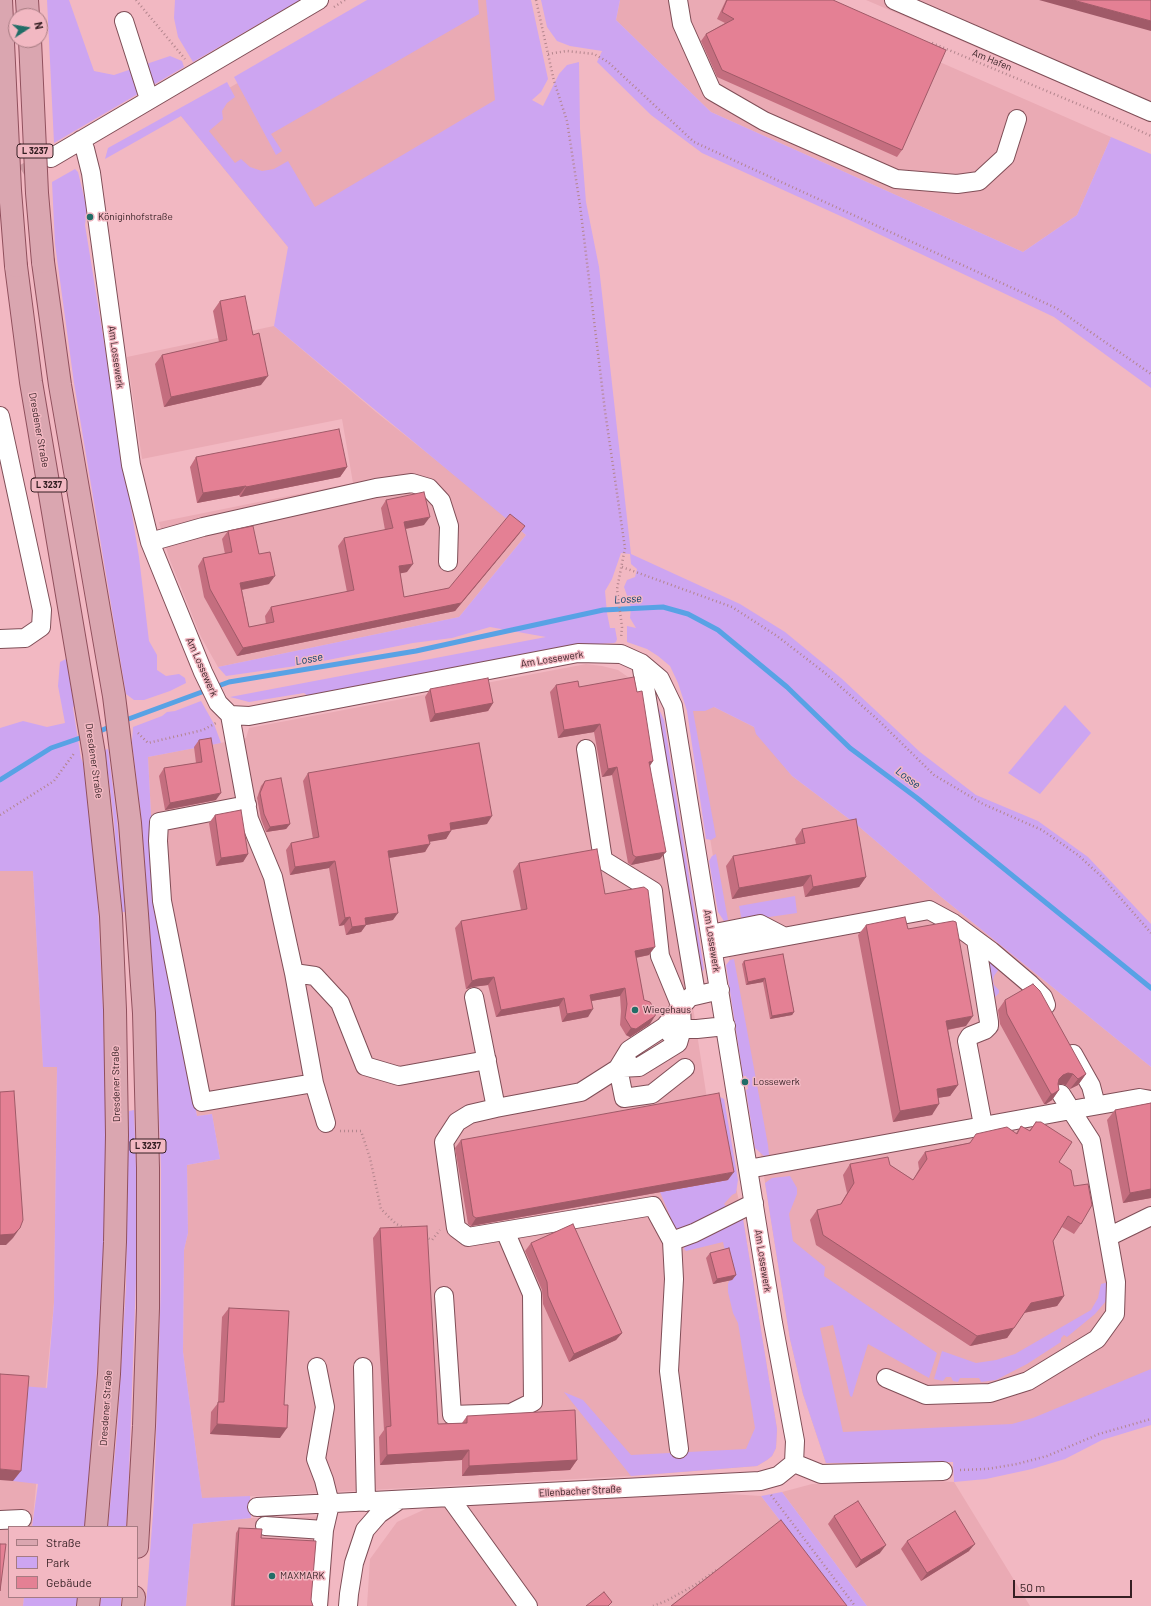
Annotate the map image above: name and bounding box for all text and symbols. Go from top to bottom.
north arrow [8,8,48,48]
text: N [32,21,46,31]
street label: Am Hafen [970,47,1014,73]
road number: L 3237 [17,144,53,158]
place label: Königinhofstraße [98,211,173,223]
marker: Königinhofstraße [85,212,95,222]
street label: Am Lossewerk [106,325,126,389]
street label: Dresdener Straße [26,392,52,468]
road number: L 3237 [31,478,67,492]
water label: Losse [614,592,642,606]
street label: Am Lossewerk [184,636,220,698]
street label: Am Lossewerk [520,648,584,670]
water label: Losse [294,650,324,668]
street label: Dresdener Straße [83,723,105,799]
water label: Losse [893,764,923,792]
street label: Am Lossewerk [701,909,723,973]
place label: Wiegehaus [643,1004,691,1016]
marker: Wiegehaus [630,1005,640,1015]
street label: Dresdener Straße [109,1046,123,1122]
place label: Lossewerk [753,1076,800,1088]
marker: Lossewerk [740,1077,750,1087]
road number: L 3237 [130,1139,166,1153]
street label: Am Lossewerk [752,1229,774,1293]
street label: Dresdener Straße [97,1370,115,1446]
street label: Ellenbacher Straße [538,1483,622,1499]
legend [8,1526,138,1598]
text: Straße [46,1535,81,1549]
text: Park [46,1555,70,1569]
place label: MAXMARK [280,1570,325,1582]
marker: MAXMARK [267,1571,277,1581]
scale bar [1015,1572,1134,1598]
text: Gebäude [46,1575,92,1589]
text: 50 m [1020,1580,1045,1594]

